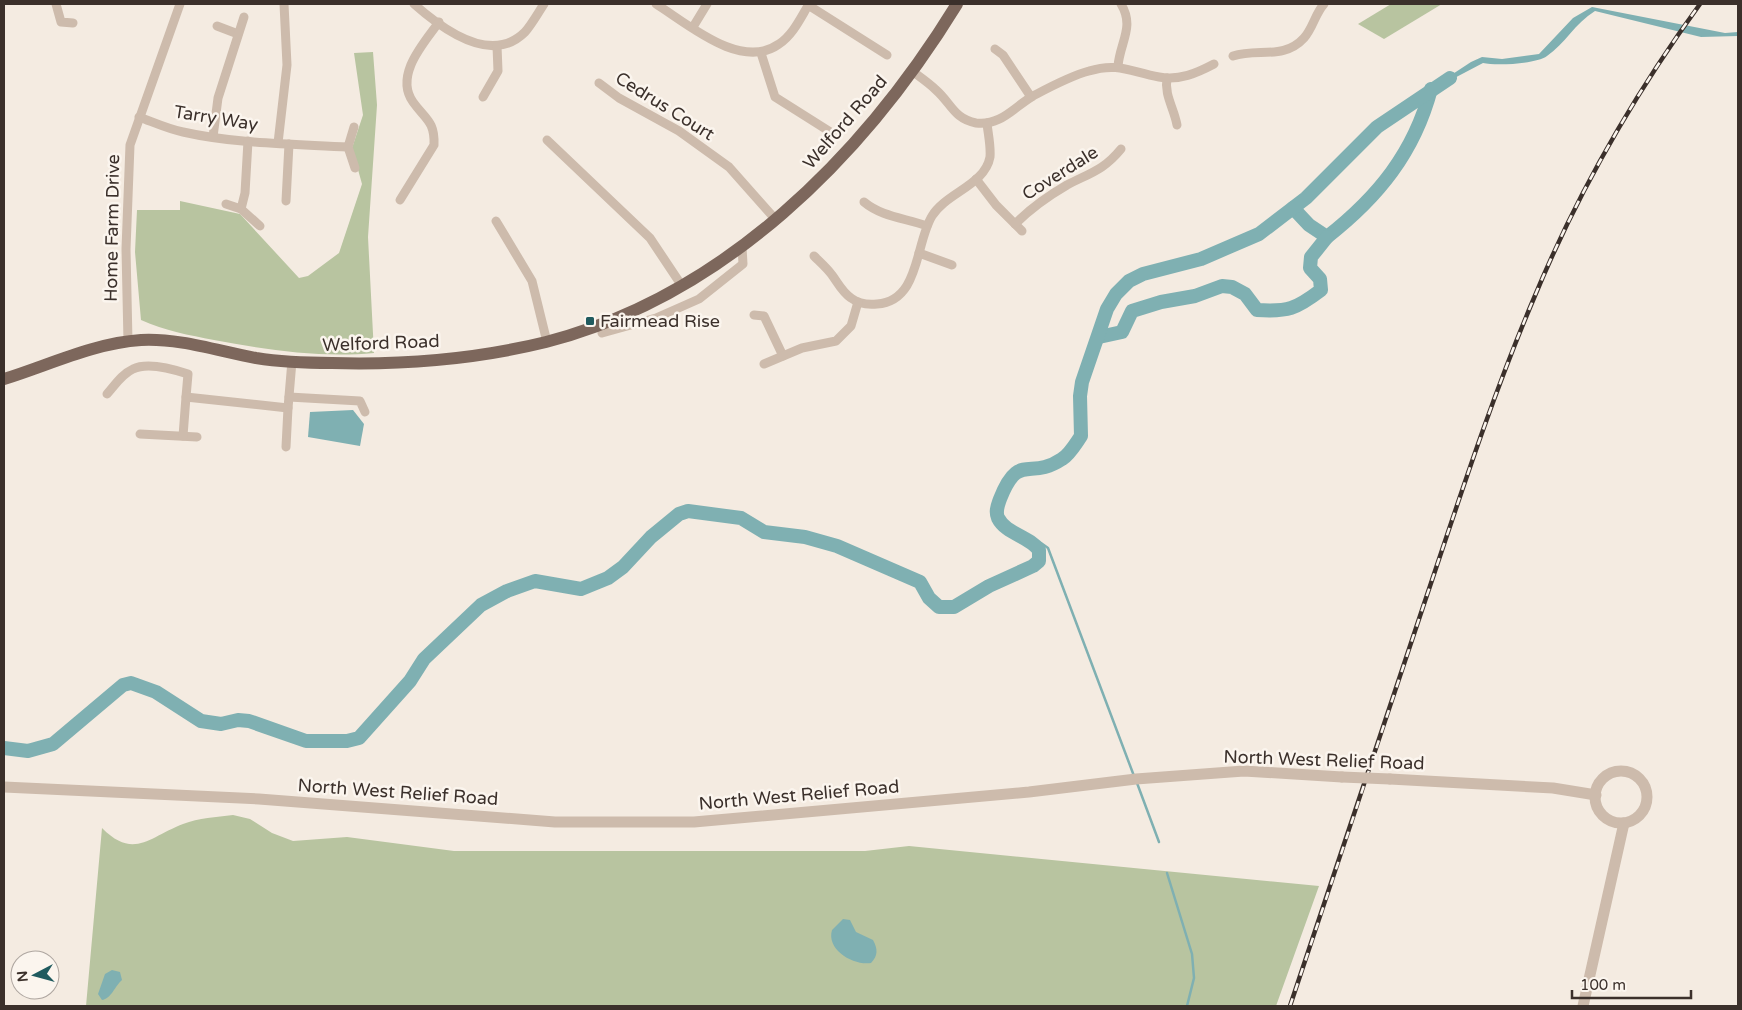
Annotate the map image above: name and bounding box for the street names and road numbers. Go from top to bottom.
street label: Cedrus Court [611,67,719,145]
street label: Welford Road [798,71,892,173]
street label: Tarry Way [172,100,260,136]
street label: Coverdale [1018,141,1102,205]
street label: Home Farm Drive [100,154,124,302]
street label: Welford Road [322,330,440,356]
street label: North West Relief Road [1223,745,1425,775]
street label: North West Relief Road [297,774,499,810]
street label: North West Relief Road [698,775,900,815]

